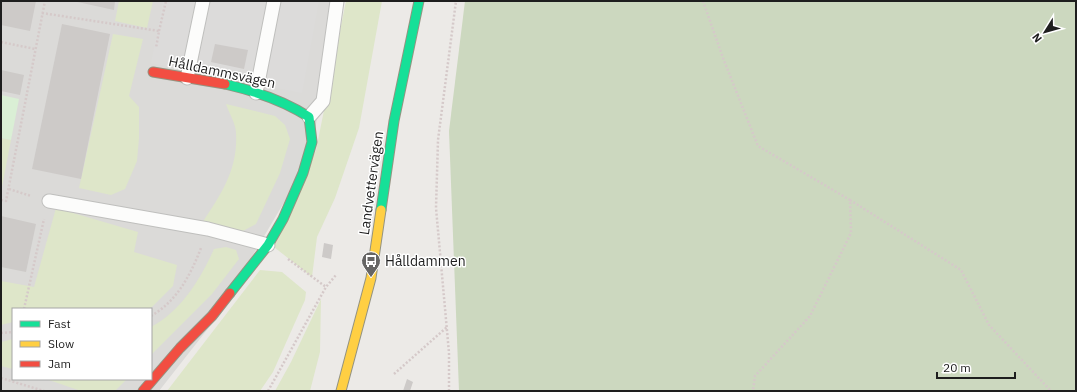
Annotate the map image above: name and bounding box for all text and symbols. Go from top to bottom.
north arrow [1025,12,1065,52]
text: N [1029,31,1045,45]
street label: Hålldammsvägen [167,52,277,92]
street label: Landvettervägen [355,130,387,236]
bus stop icon: Hålldammen [360,250,382,278]
place label: Hålldammen [385,252,466,270]
legend [12,308,152,380]
text: Fast [48,316,71,331]
text: Slow [48,336,74,351]
scale bar [937,354,1015,380]
text: Jam [48,356,71,371]
text: 20 m [943,360,971,375]

